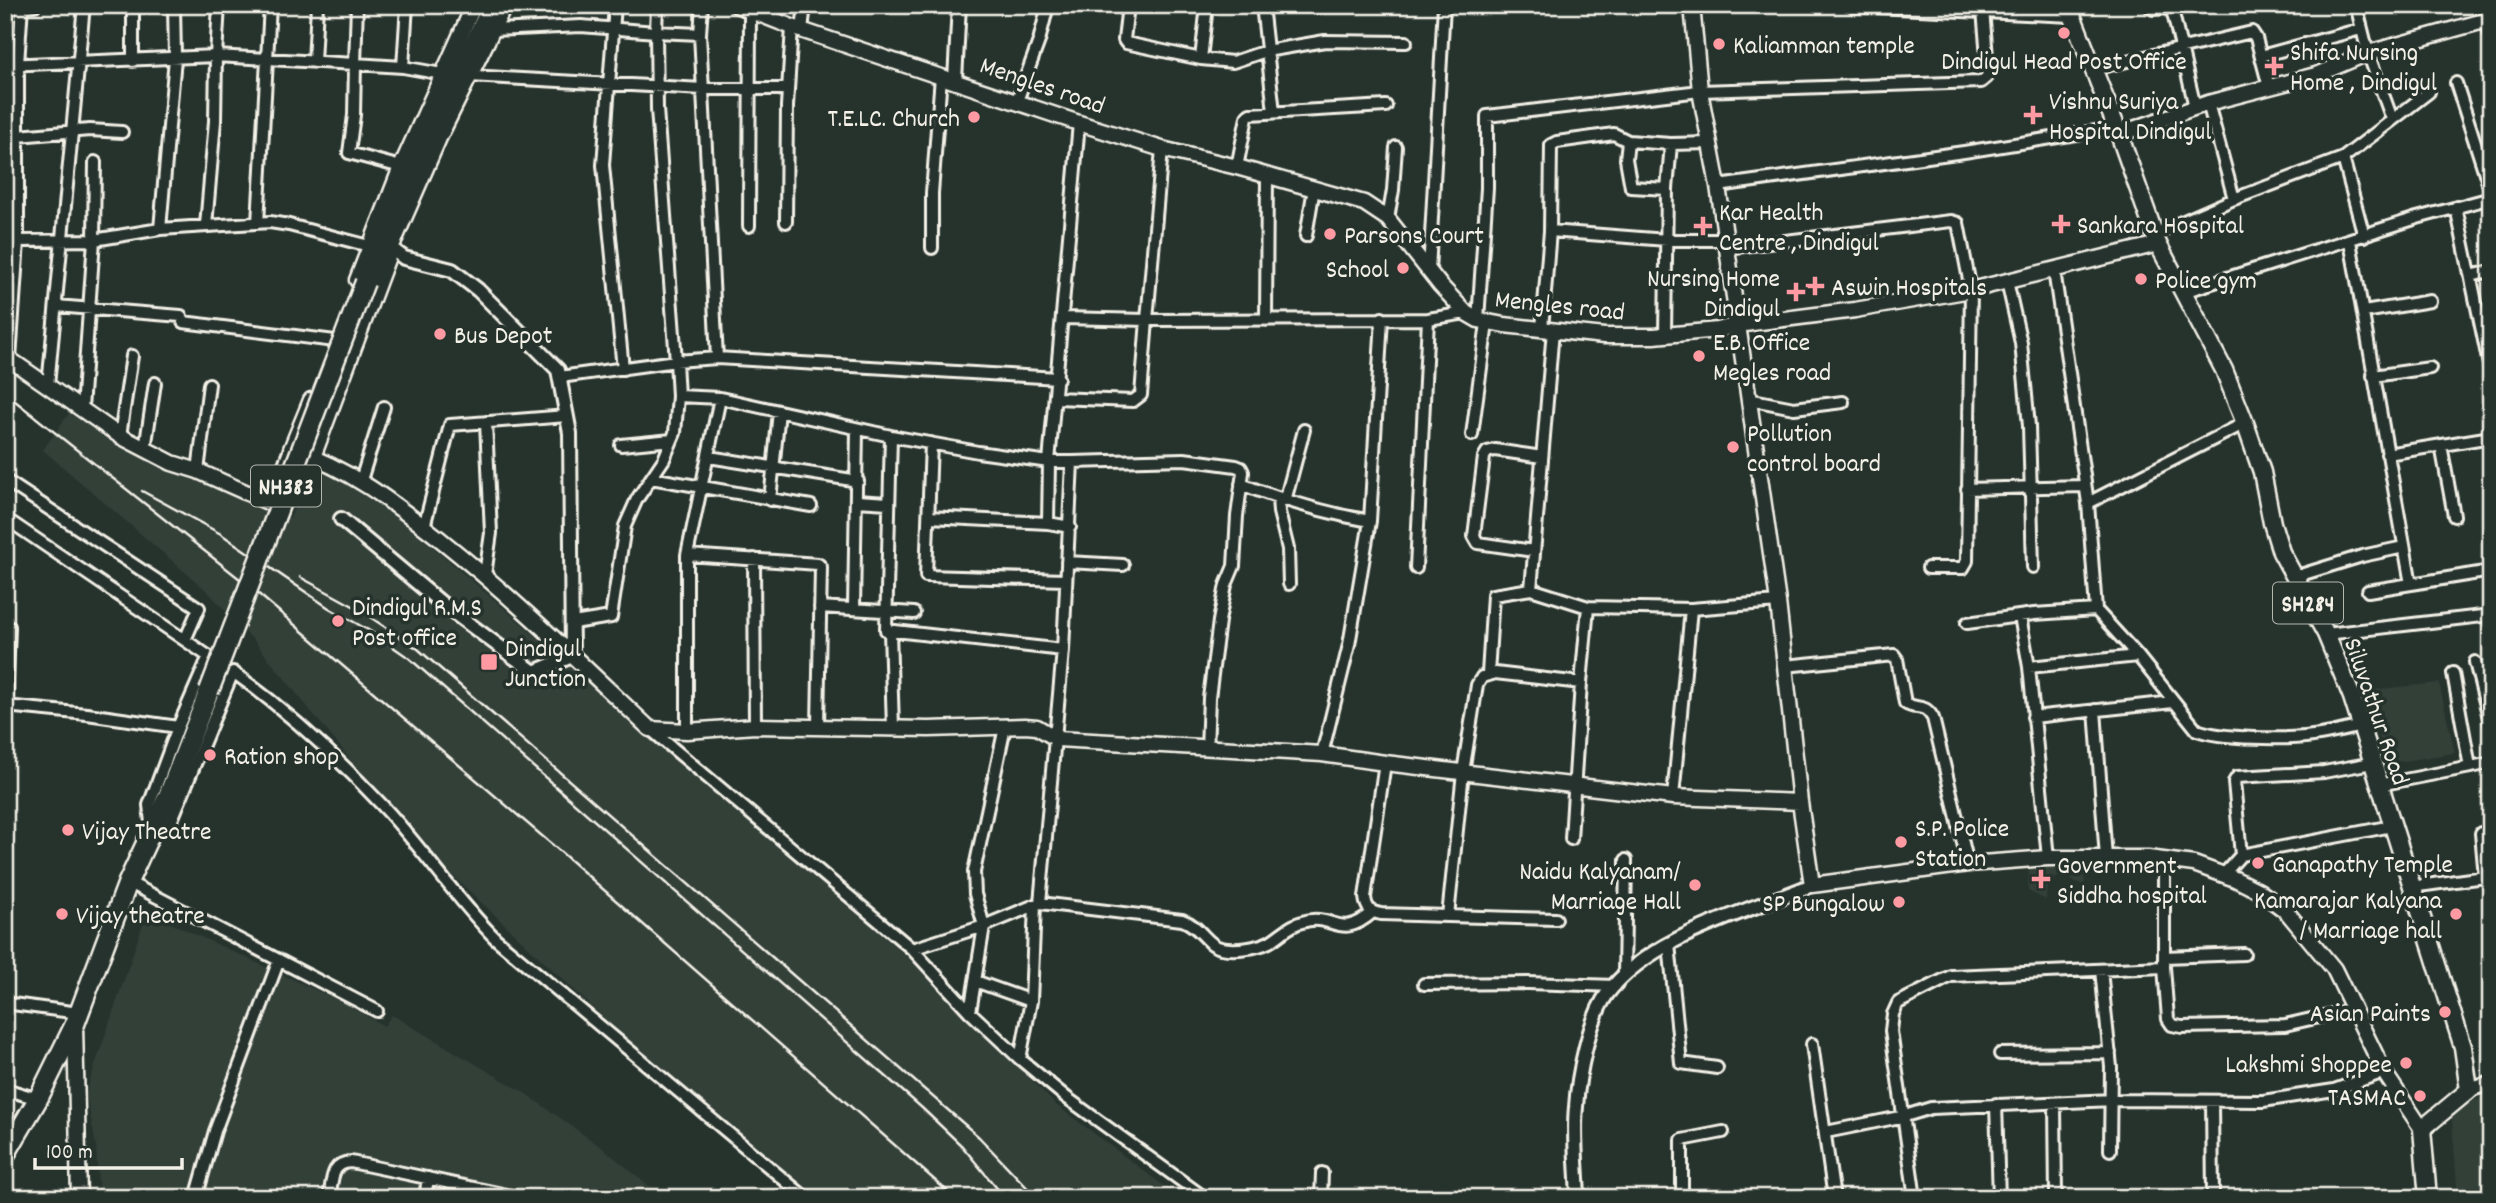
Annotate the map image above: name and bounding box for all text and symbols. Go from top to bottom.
marker: Dindigul Head Post Office [2056,25,2072,41]
place label: Kaliamman temple [1733,29,1915,66]
marker: Kaliamman temple [1711,36,1727,52]
place label: Shifa Nursing Home , Dindigul [2290,36,2437,103]
place label: Dindigul Head Post Office [1941,45,2187,82]
street label: Mengles road [974,49,1109,126]
marker: Shifa Nursing Home , Dindigul [2264,56,2284,76]
place label: Vishnu Suriya Hospital Dindigul [2049,85,2211,152]
place label: T.E.LC. Church [827,102,960,139]
marker: Vishnu Suriya Hospital Dindigul [2023,105,2043,125]
marker: T.E.LC. Church [966,109,982,125]
place label: Kar Health Centre , Dindigul [1719,196,1879,263]
place label: Sankara Hospital [2077,209,2244,246]
marker: Sankara Hospital [2051,214,2071,234]
marker: Kar Health Centre , Dindigul [1693,216,1713,236]
place label: Parsons Court [1344,219,1484,256]
marker: Parsons Court [1322,226,1338,242]
place label: School [1326,253,1389,290]
marker: School [1395,260,1411,276]
place label: Nursing Home Dindigul [1647,262,1780,329]
place label: Police gym [2155,264,2257,301]
place label: Aswin Hospitals [1831,271,1987,308]
marker: Police gym [2133,271,2149,287]
marker: Aswin Hospitals [1805,276,1825,296]
street label: Mengles road [1493,282,1626,333]
marker: Nursing Home Dindigul [1786,282,1806,302]
place label: Bus Depot [454,319,553,356]
marker: Bus Depot [432,326,448,342]
place label: E.B. Office Megles road [1713,326,1831,393]
marker: E.B. Office Megles road [1691,348,1707,364]
place label: Pollution control board [1747,417,1881,484]
marker: Pollution control board [1725,439,1741,455]
road number: NH383 [251,466,321,506]
road number: SH284 [2273,582,2343,624]
place label: Dindigul R.M.S Post office [352,591,482,658]
marker: Dindigul R.M.S Post office [330,613,346,629]
place label: Dindigul Junction [505,632,586,699]
street label: Siluvathur Road [2332,634,2417,791]
marker: Dindigul Junction [479,652,499,672]
place label: Ration shop [224,740,339,777]
marker: Ration shop [202,747,218,763]
place label: S.P. Police Station [1915,812,2009,879]
place label: Vijay Theatre [82,815,211,852]
marker: Vijay Theatre [60,822,76,838]
marker: S.P. Police Station [1893,834,1909,850]
place label: Ganapathy Temple [2272,848,2453,885]
place label: Government Siddha hospital [2057,849,2207,916]
place label: Naidu Kalyanam/ Marriage Hall [1519,855,1681,922]
marker: Ganapathy Temple [2250,855,2266,871]
marker: Government Siddha hospital [2031,869,2051,889]
marker: Naidu Kalyanam/ Marriage Hall [1687,877,1703,893]
place label: Kamarajar Kalyana / Marriage hall [2254,884,2443,951]
place label: SP Bungalow [1762,887,1885,924]
marker: SP Bungalow [1891,894,1907,910]
place label: Vijay theatre [76,899,205,936]
marker: Vijay theatre [54,906,70,922]
marker: Kamarajar Kalyana / Marriage hall [2448,906,2464,922]
place label: Asian Paints [2310,997,2431,1034]
marker: Asian Paints [2437,1004,2453,1020]
place label: Lakshmi Shoppee [2225,1048,2392,1085]
marker: Lakshmi Shoppee [2398,1055,2414,1071]
place label: TASMAC [2328,1081,2406,1118]
marker: TASMAC [2412,1088,2428,1104]
scale bar [35,1126,182,1170]
text: 100 m [46,1139,93,1169]

